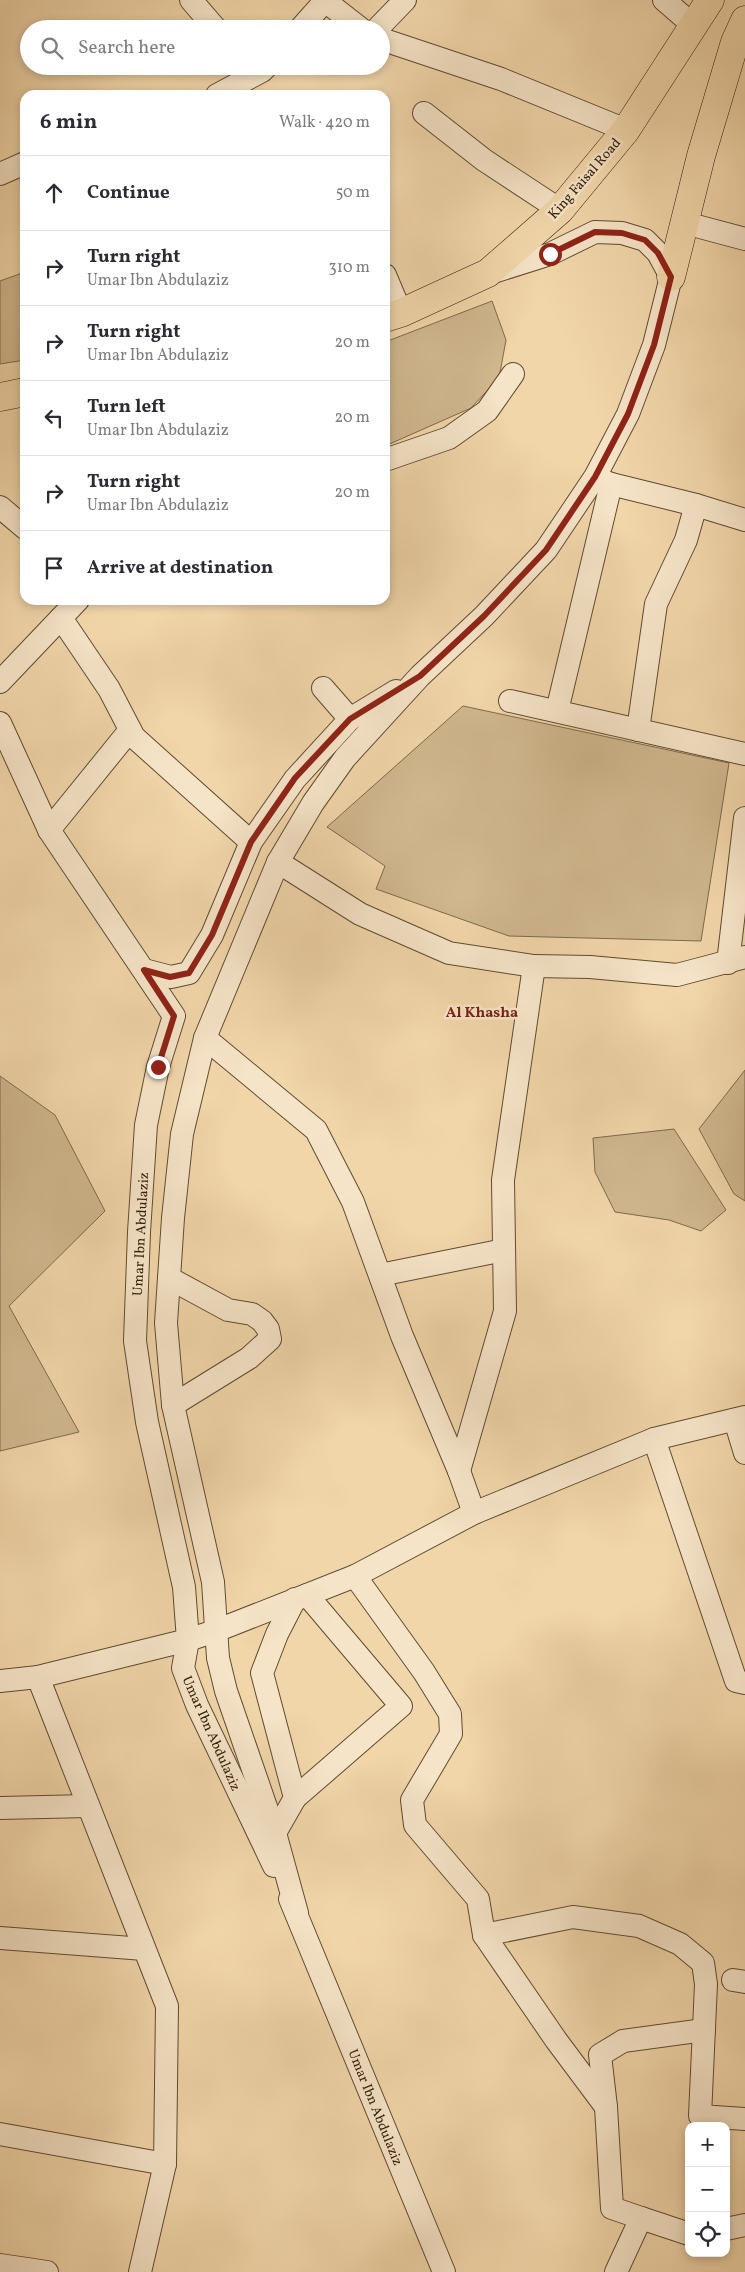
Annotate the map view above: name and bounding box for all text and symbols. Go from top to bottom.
search box [20,20,390,75]
icon: search [38,34,66,62]
text: Search here [78,35,175,61]
text: 6 min [40,108,97,137]
text: Walk · 420 m [279,112,370,134]
street label: King Faisal Road [545,134,626,224]
icon: ahead [40,179,68,207]
text: Continue [87,180,170,206]
text: 50 m [336,182,370,204]
route start [539,243,562,266]
text: Turn right [87,244,180,270]
icon: right [40,254,68,282]
text: 310 m [329,257,370,279]
text: Umar Ibn Abdulaziz [87,270,229,292]
text: Turn right [87,319,180,345]
icon: right [40,329,68,357]
text: 20 m [335,332,370,354]
text: Umar Ibn Abdulaziz [87,345,229,367]
text: Turn left [87,394,166,420]
icon: left [40,404,68,432]
text: 20 m [335,407,370,429]
text: Umar Ibn Abdulaziz [87,420,229,442]
text: Turn right [87,469,180,495]
icon: right [40,479,68,507]
text: 20 m [335,482,370,504]
text: Umar Ibn Abdulaziz [87,495,229,517]
icon: arrive [40,554,68,582]
text: Arrive at destination [87,555,273,581]
district label: Al Khasha [446,1003,518,1024]
route end [147,1056,170,1079]
street label: Umar Ibn Abdulaziz [129,1172,154,1296]
street label: Umar Ibn Abdulaziz [177,1673,245,1794]
street label: Umar Ibn Abdulaziz [343,2047,407,2169]
map controls [685,2122,730,2257]
button: + [685,2122,730,2167]
button: − [685,2167,730,2212]
button: locate [685,2212,730,2257]

